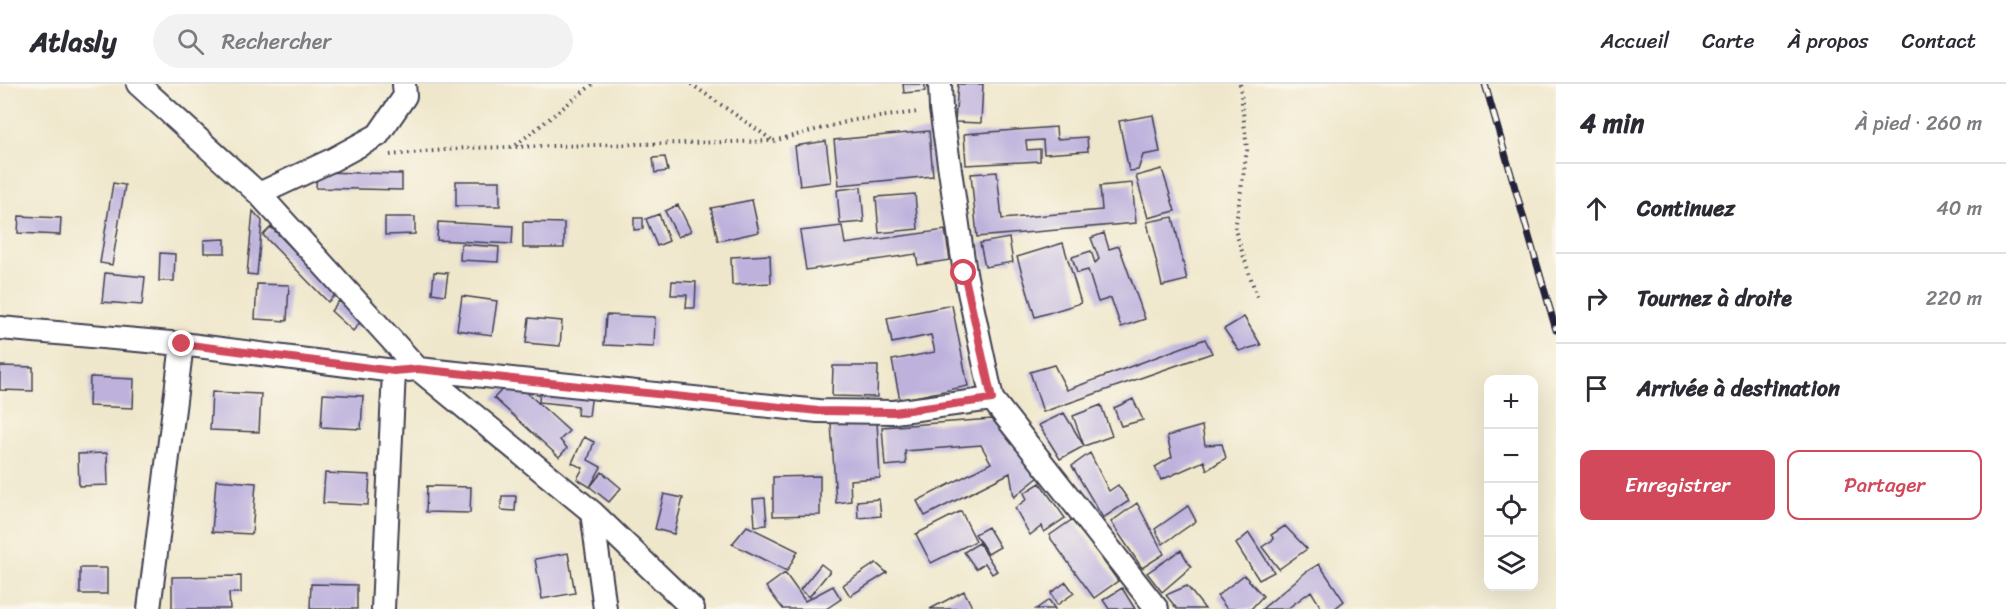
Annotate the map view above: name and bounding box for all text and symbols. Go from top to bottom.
search box [153,14,573,68]
text: Atlasly [30,17,117,66]
text: Rechercher [222,22,331,61]
text: Accueil [1601,22,1669,60]
text: Carte [1702,22,1755,60]
text: À propos [1788,22,1869,60]
text: Contact [1902,22,1976,60]
icon: search [174,25,207,58]
text: 4 min [1580,100,1644,146]
text: À pied · 260 m [1855,106,1982,141]
text: Continuez [1637,189,1735,228]
text: 40 m [1936,191,1982,226]
icon: ahead [1580,192,1613,225]
route start [950,259,976,285]
text: Tournez à droite [1637,279,1792,318]
text: 220 m [1926,281,1982,316]
icon: right [1580,282,1613,315]
route end [168,330,194,356]
text: Arrivée à destination [1637,369,1840,408]
icon: arrive [1580,372,1613,405]
map controls [1484,375,1538,591]
button: + [1484,375,1538,429]
button: − [1484,429,1538,483]
button: Enregistrer [1580,450,1775,520]
button: Partager [1787,450,1982,520]
button: locate [1484,483,1538,537]
button: layers [1484,537,1538,591]

